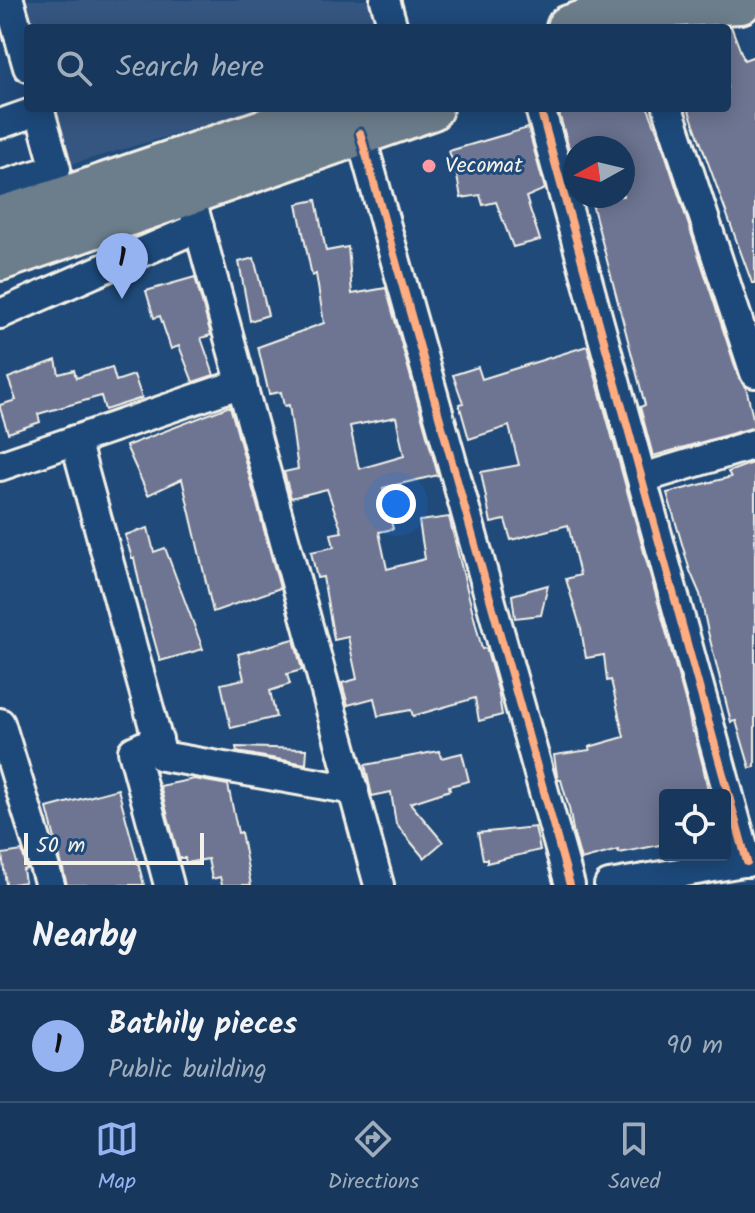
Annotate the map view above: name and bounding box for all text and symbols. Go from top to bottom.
search box [24,24,731,112]
text: Search here [116,44,264,92]
icon: search [52,46,96,90]
north arrow [563,136,635,208]
place label: Vecomat [445,149,523,184]
marker: Vecomat [420,157,438,175]
pin: 1 [96,233,148,299]
your location [376,484,416,524]
map controls [659,789,731,861]
button: locate [659,789,731,861]
scale bar [24,829,204,865]
text: 50 m [36,829,85,864]
text: Nearby [32,910,137,964]
text: Bathily pieces [108,1001,297,1049]
text: 1 [54,1025,62,1067]
text: 90 m [666,1025,723,1067]
text: Public building [108,1049,267,1091]
tab: Map [95,1117,139,1200]
tab: Directions [328,1117,419,1200]
tab: Saved [608,1117,660,1200]

